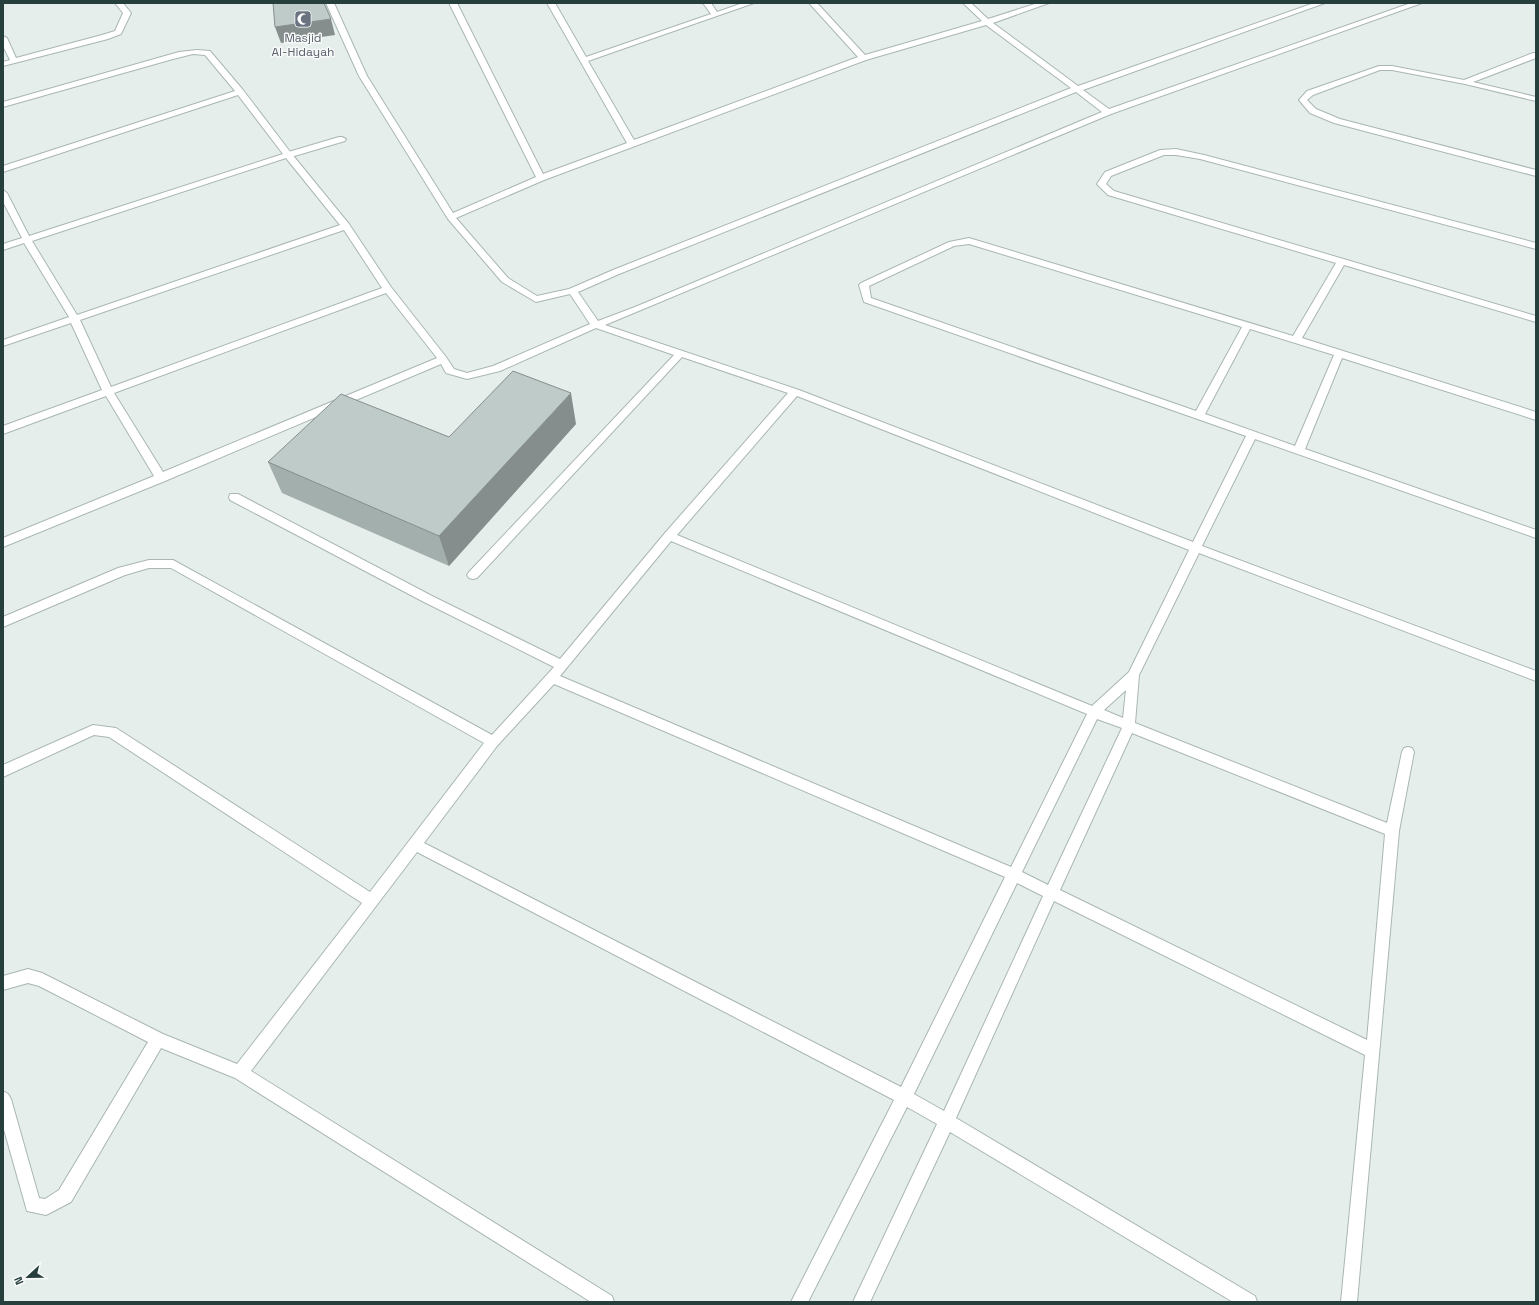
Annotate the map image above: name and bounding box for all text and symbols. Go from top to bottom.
mosque icon: Masjid Al-Hidayah [293,9,313,29]
place label: Masjid Al-Hidayah [272,30,334,60]
north arrow [8,1257,48,1297]
text: N [11,1275,27,1287]

